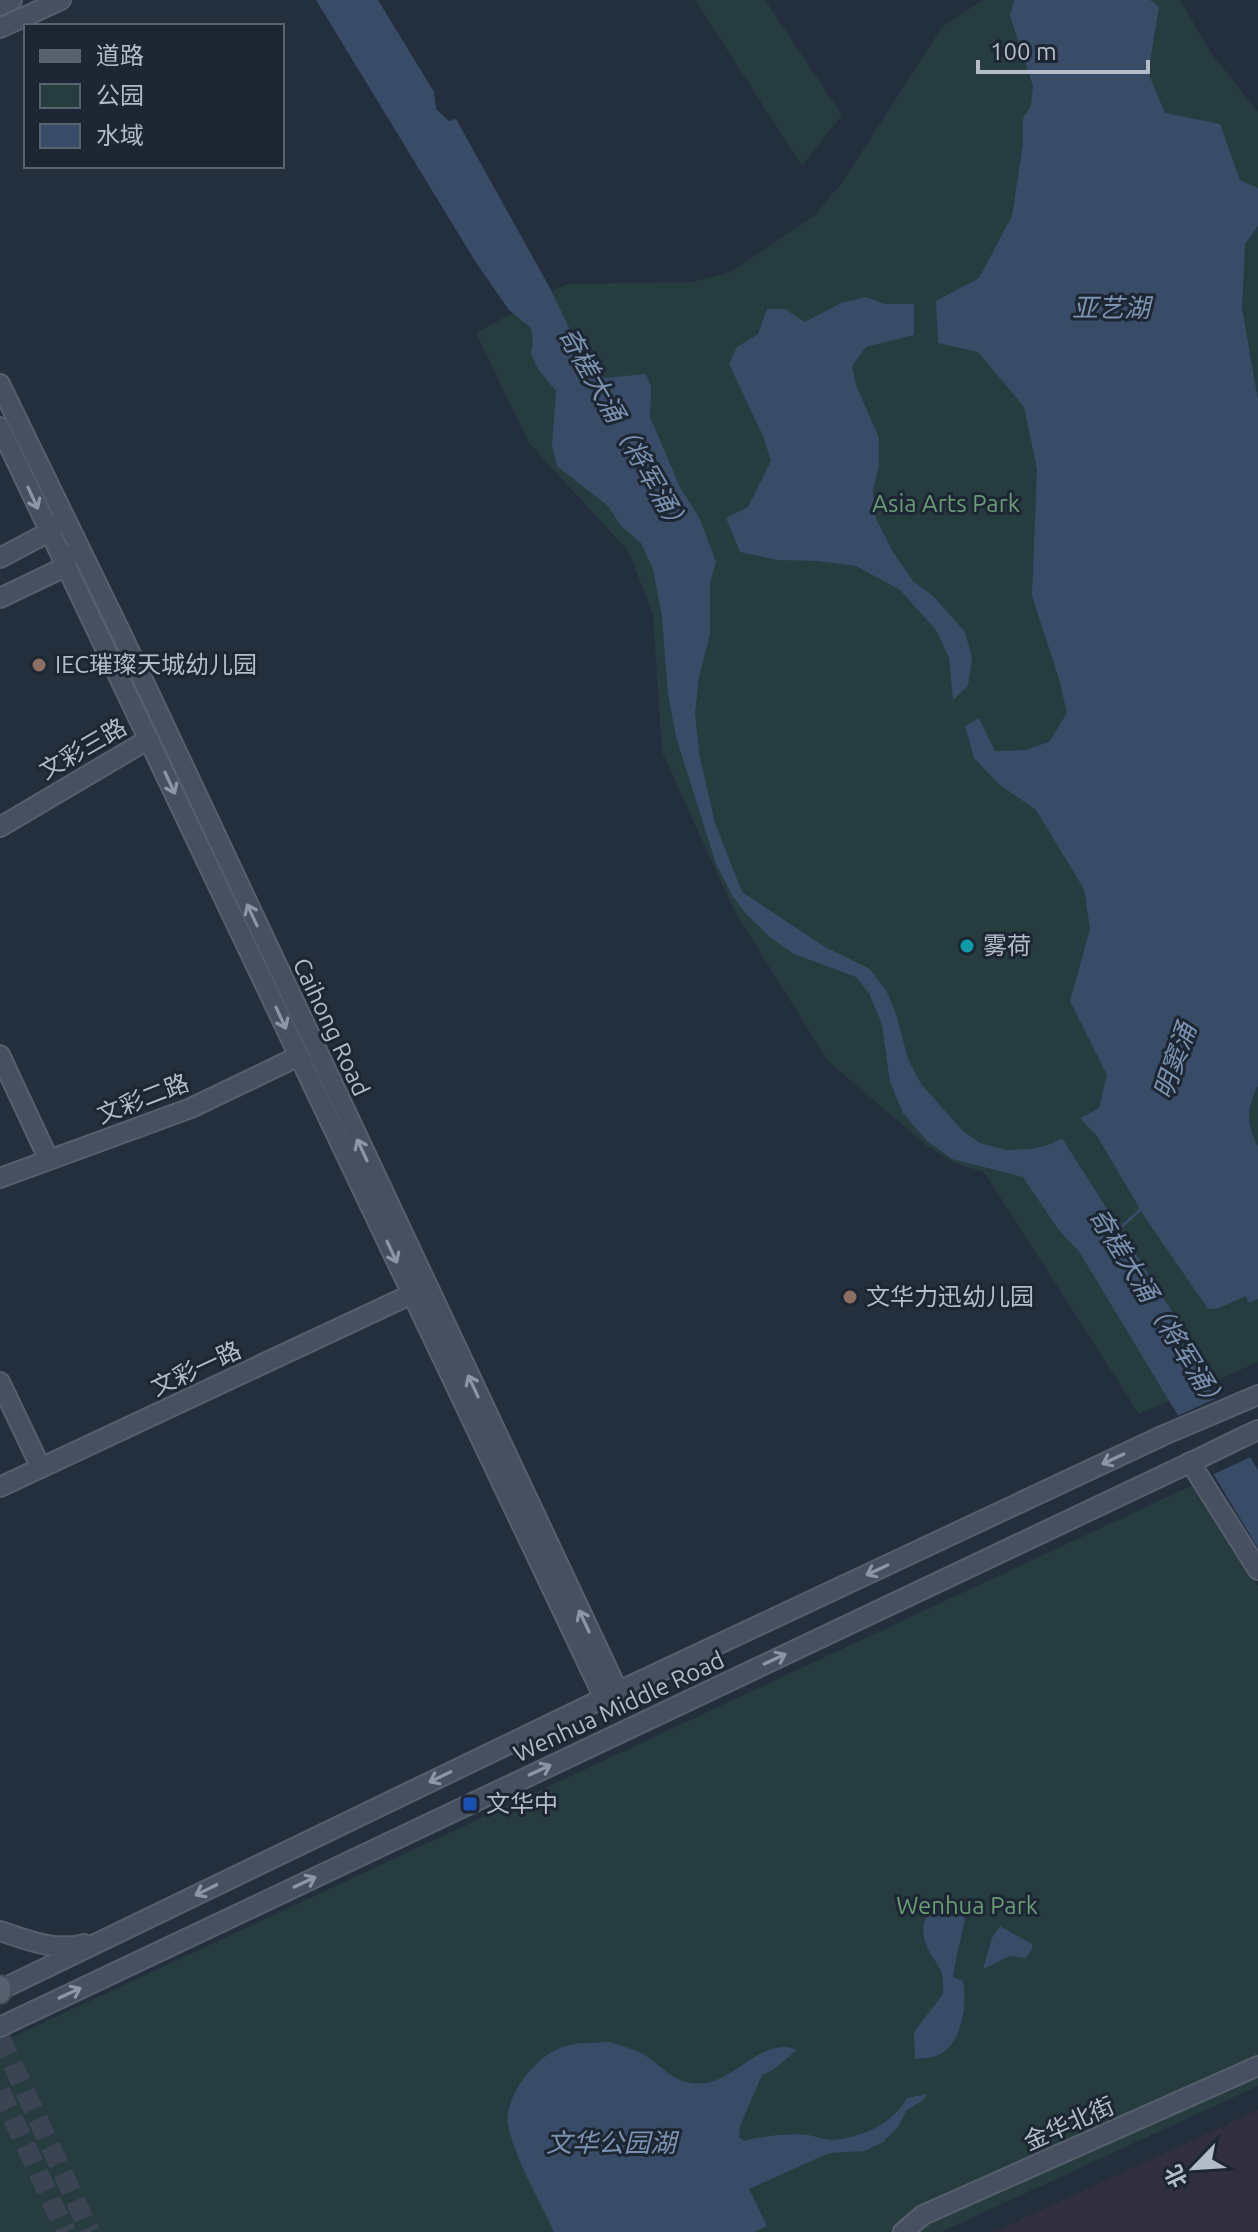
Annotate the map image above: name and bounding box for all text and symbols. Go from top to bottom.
legend [24,24,284,168]
scale bar [978,24,1148,74]
text: 100 m [990,38,1057,65]
text: 道路 [96,42,144,69]
text: 公园 [96,82,144,109]
text: 水域 [96,122,144,149]
water label: 亚艺湖 [1072,293,1154,322]
water label: 奇槎大涌（将军涌） [553,322,695,539]
one-way arrow [26,485,41,509]
park label: Asia Arts Park [872,490,1020,517]
place label: IEC璀璨天城幼儿园 [55,651,257,678]
marker: IEC璀璨天城幼儿园 [30,656,48,674]
street label: 文彩三路 [34,713,131,784]
one-way arrow [162,770,178,794]
one-way arrow [244,903,259,927]
place label: 雾荷 [983,932,1031,959]
marker: 雾荷 [958,937,976,955]
street label: Caihong Road [288,954,375,1100]
one-way arrow [274,1005,289,1029]
water label: 明窦涌 [1148,1016,1202,1102]
street label: 文彩二路 [93,1069,192,1128]
one-way arrow [354,1139,369,1163]
water label: 奇槎大涌（将军涌） [1084,1203,1233,1417]
one-way arrow [385,1240,400,1264]
place label: 文华力迅幼儿园 [866,1283,1034,1310]
marker: 文华力迅幼儿园 [841,1288,859,1306]
street label: 文彩一路 [147,1336,245,1401]
one-way arrow [465,1374,480,1398]
one-way arrow [1101,1453,1125,1468]
one-way arrow [866,1563,890,1578]
one-way arrow [576,1609,591,1633]
street label: Wenhua Middle Road [509,1646,728,1767]
one-way arrow [763,1651,787,1666]
one-way arrow [528,1762,552,1777]
one-way arrow [428,1770,452,1785]
place label: 文华中 [486,1790,558,1817]
marker: 文华中 [461,1795,479,1813]
one-way arrow [293,1874,317,1889]
one-way arrow [194,1883,218,1898]
park label: Wenhua Park [896,1892,1038,1919]
one-way arrow [58,1985,82,2000]
street label: 金华北街 [1019,2092,1118,2155]
water label: 文华公园湖 [546,2128,680,2157]
north arrow [1154,2128,1234,2208]
text: 北 [1159,2161,1191,2192]

